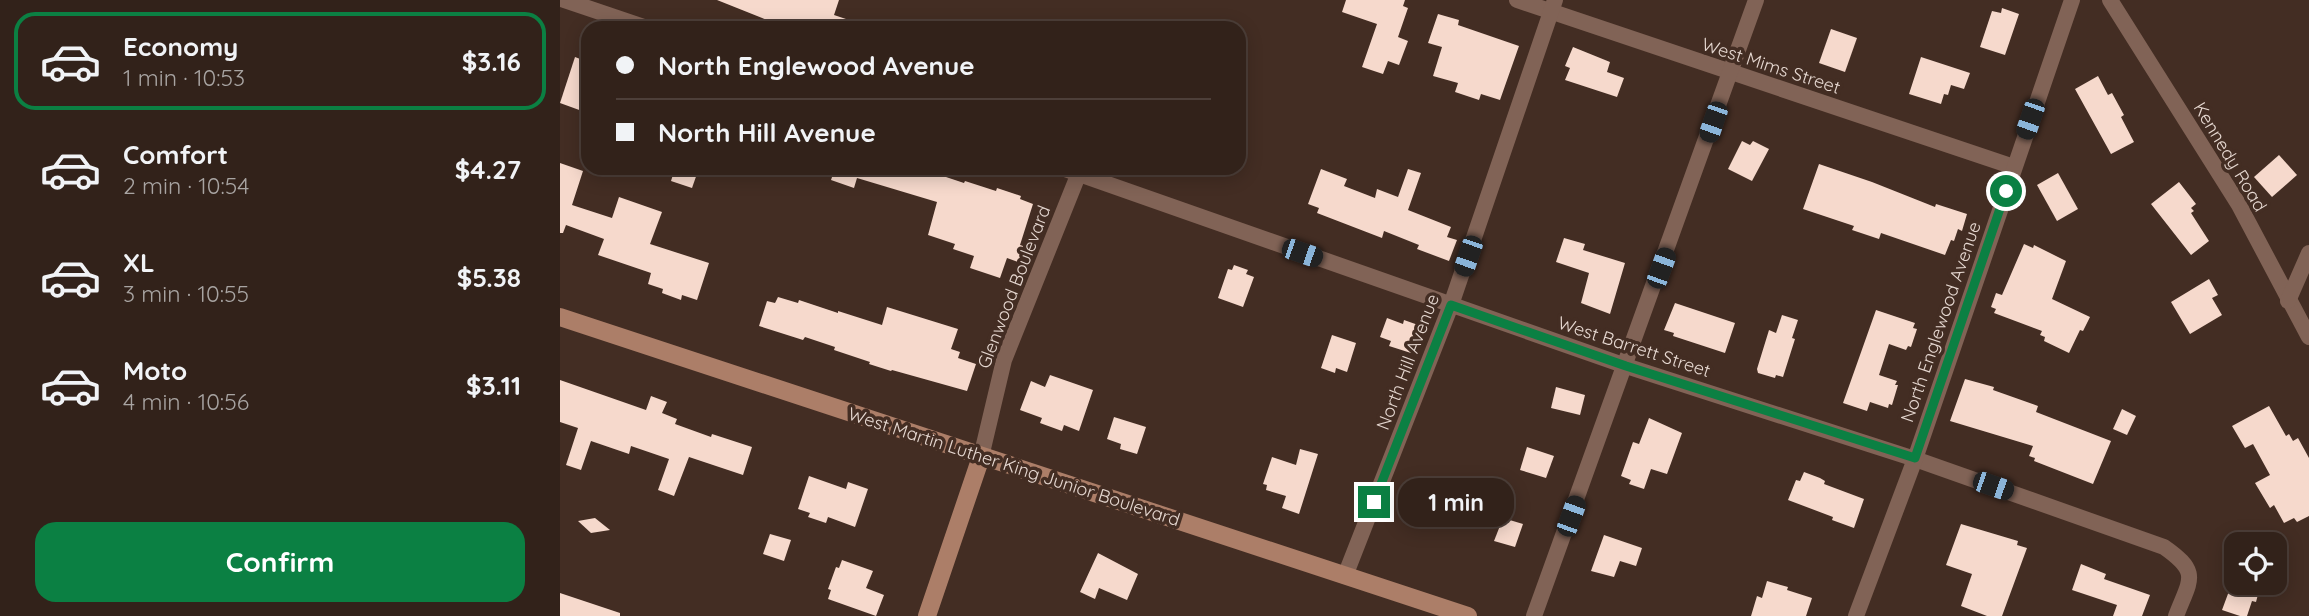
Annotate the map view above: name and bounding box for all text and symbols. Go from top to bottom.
icon: car [39,30,102,93]
text: Economy [123,30,238,63]
street label: West Mims Street [1699,32,1843,99]
text: $3.16 [462,45,521,78]
text: North Englewood Avenue [658,49,975,82]
text: 1 min · 10:53 [123,63,245,92]
car [2014,96,2047,142]
street label: Kennedy Road [2189,98,2272,216]
car [1697,99,1730,145]
text: North Hill Avenue [658,116,876,149]
icon: car [39,138,102,201]
text: Comfort [123,138,228,171]
text: $4.27 [455,153,521,186]
text: 2 min · 10:54 [123,171,249,200]
route start [1990,175,2022,207]
street label: Glenwood Boulevard [972,202,1055,372]
street label: North Englewood Avenue [1895,218,1986,425]
car [1452,233,1485,279]
car [1279,236,1326,270]
car [1644,245,1679,291]
icon: car [39,246,102,309]
text: XL [123,246,155,279]
text: $5.38 [457,261,521,294]
text: 3 min · 10:55 [123,279,249,308]
street label: North Hill Avenue [1371,291,1444,433]
street label: West Barrett Street [1555,311,1713,382]
icon: car [39,354,102,417]
text: Moto [123,354,187,387]
text: $3.11 [466,369,521,402]
text: 4 min · 10:56 [123,387,249,416]
street label: West Martin Luther King Junior Boulevard [845,402,1183,531]
car [1970,469,2017,503]
callout: 1 min [1398,477,1514,526]
route end [1358,486,1390,518]
text: 1 min [1428,488,1484,517]
car [1554,493,1589,539]
button: Confirm [35,522,525,602]
map controls [2224,532,2287,595]
button: locate [2224,532,2287,595]

